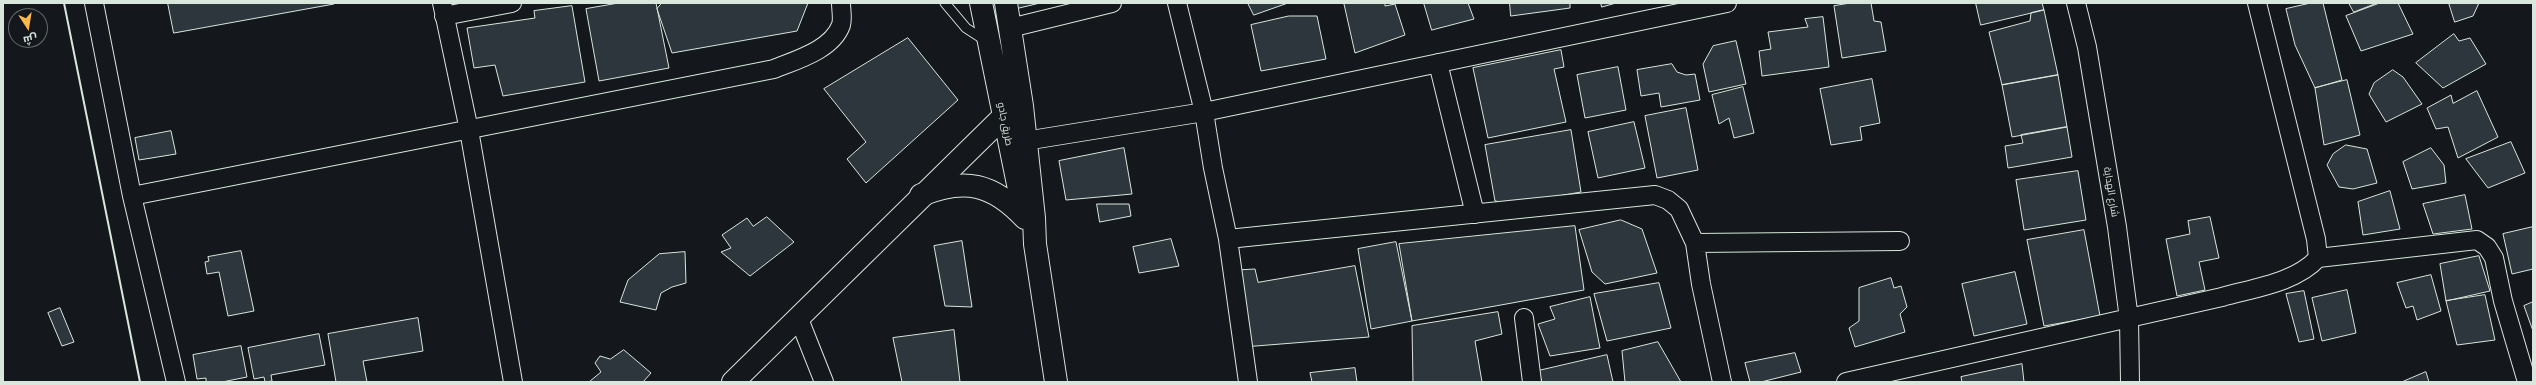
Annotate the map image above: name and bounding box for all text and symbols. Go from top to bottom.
north arrow [8,8,48,48]
text: ش [22,31,39,47]
street label: طريق جادو [995,101,1015,147]
street label: شارع الهداية [2101,166,2121,218]

